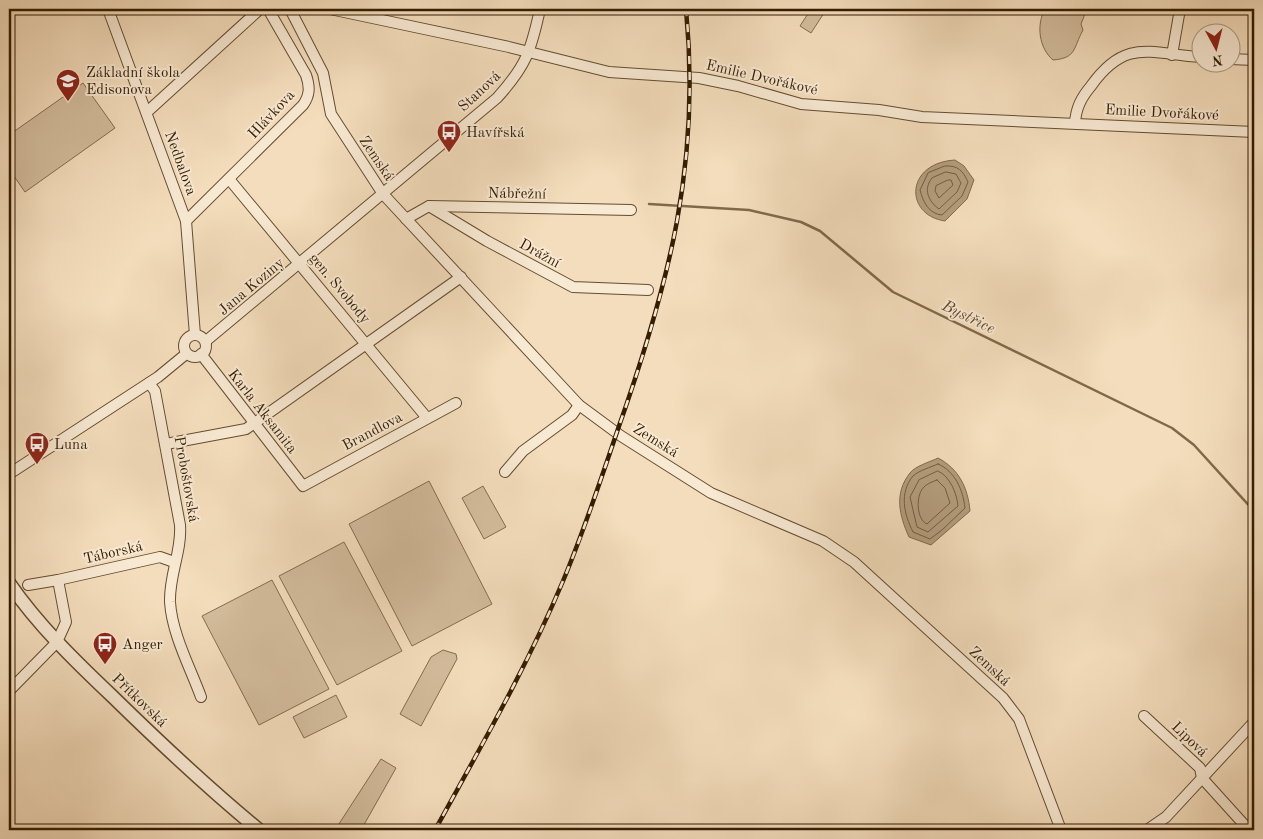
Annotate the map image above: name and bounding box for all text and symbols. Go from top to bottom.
north arrow [1190,22,1240,72]
text: N [1211,52,1224,68]
street label: Emilie Dvořákové [704,58,819,99]
place label: Základní škola Edisonova [86,66,180,98]
school or university icon: Základní škola Edisonova [55,68,81,102]
street label: Stanová [456,69,504,115]
street label: Hlávkova [246,87,299,142]
street label: Emilie Dvořákové [1105,103,1219,124]
bus stop icon: Havířská [436,119,462,153]
place label: Havířská [466,126,525,141]
street label: Nedbalova [161,129,198,198]
street label: Zemská [355,134,396,184]
street label: Nábřežní [488,186,547,203]
street label: Drážní [516,237,563,272]
street label: gen. Svobody [305,251,372,327]
street label: Jana Koziny [216,255,288,319]
water label: Bystřice [938,298,997,338]
street label: Karla Aksamita [224,367,300,457]
street label: Brandlova [340,410,406,454]
street label: Zemská [630,422,681,461]
bus stop icon: Luna [24,431,50,465]
street label: Proboštovská [171,435,201,524]
place label: Luna [54,438,88,453]
street label: Táborská [82,539,145,568]
bus stop icon: Anger [92,631,118,665]
place label: Anger [122,638,163,653]
street label: Zemská [965,644,1013,690]
street label: Přítkovská [109,671,170,731]
street label: Lipová [1168,720,1210,761]

